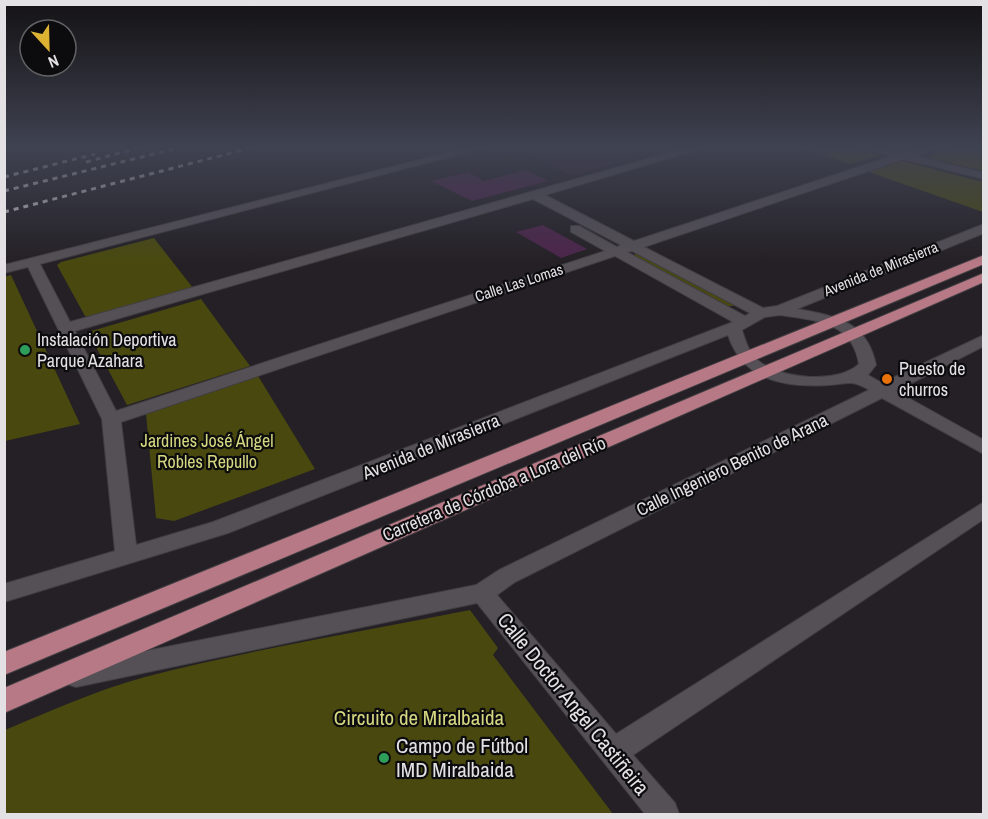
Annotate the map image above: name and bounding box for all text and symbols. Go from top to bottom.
north arrow [18,18,78,78]
text: N [45,50,62,74]
street label: Avenida de Mirasierra [820,236,941,301]
street label: Calle Las Lomas [472,258,566,307]
place label: Instalación Deportiva Parque Azahara [37,327,176,373]
marker: Instalación Deportiva Parque Azahara [18,343,32,357]
place label: Puesto de churros [899,356,965,402]
marker: Puesto de churros [880,372,894,386]
street label: Calle Ingeniero Benito de Arana [632,407,832,522]
street label: Avenida de Mirasierra [358,408,503,486]
park label: Jardines José Ángel Robles Repullo [141,428,273,474]
street label: Carretera de Córdoba a Lora del Río [378,430,609,547]
street label: Calle Doctor Angel Castiñeira [491,606,656,801]
park label: Circuito de Miralbaida [334,703,505,732]
place label: Campo de Fútbol IMD Miralbaida [396,731,528,784]
marker: Campo de Fútbol IMD Miralbaida [377,751,391,765]

